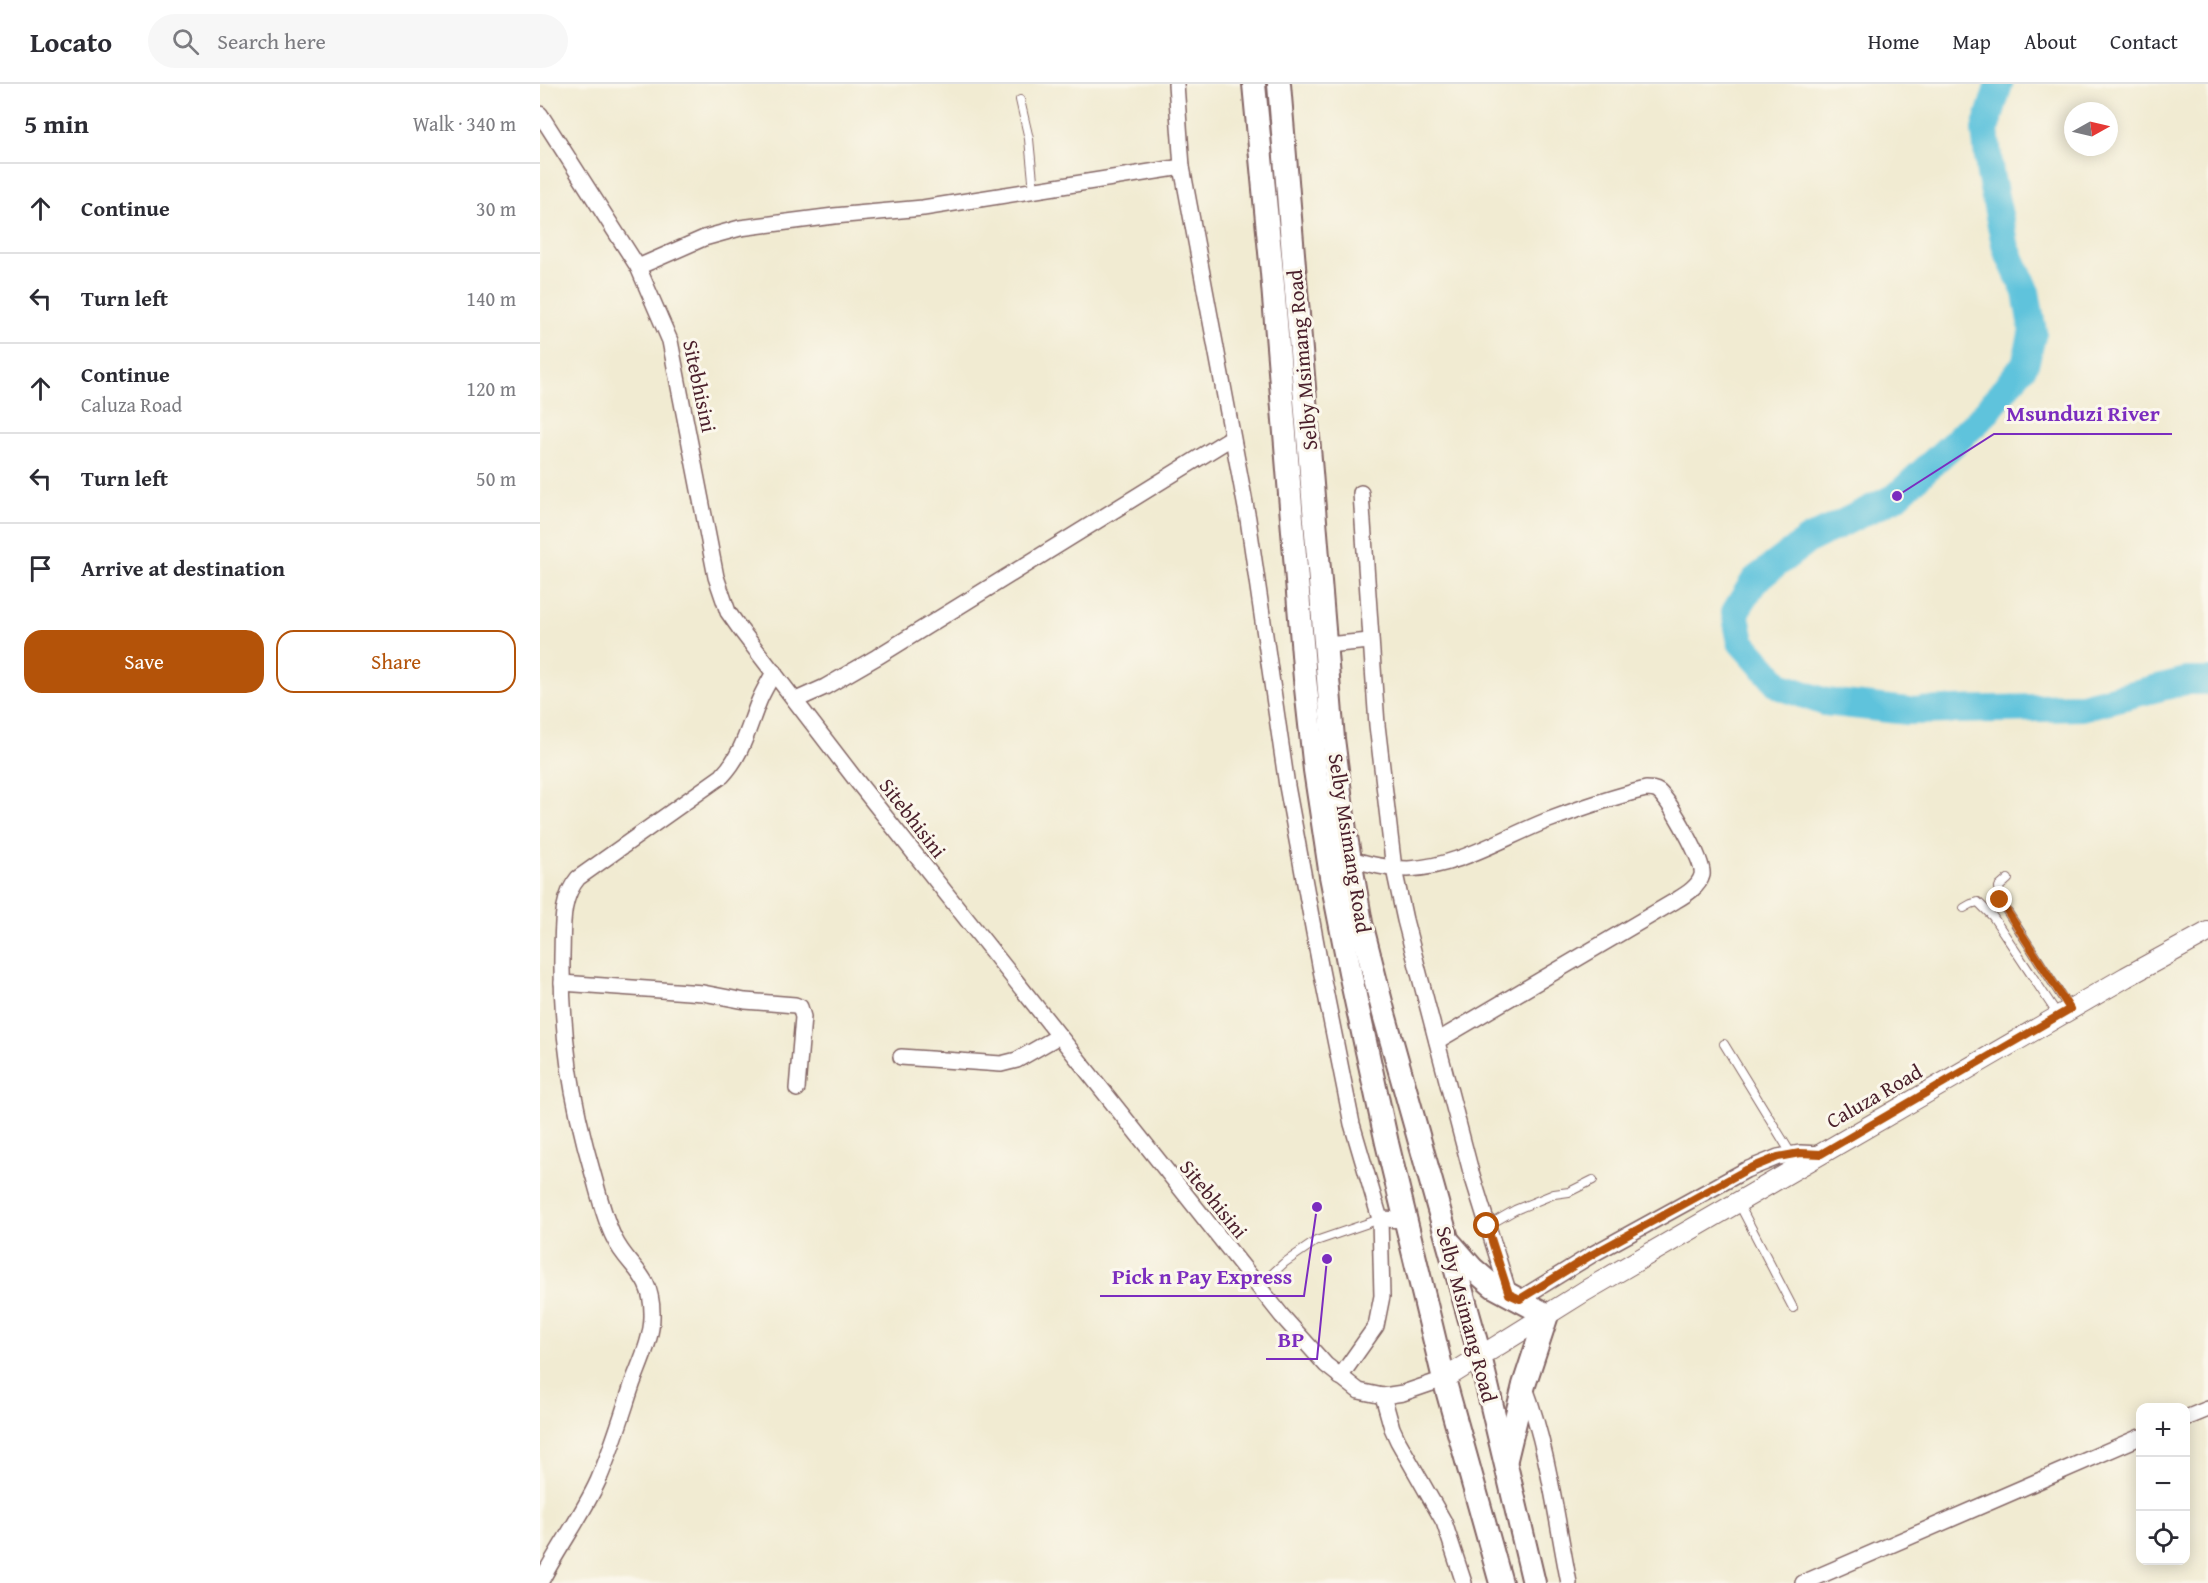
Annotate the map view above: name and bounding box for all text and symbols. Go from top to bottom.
search box [148,14,568,68]
text: Locato [30,21,112,62]
icon: search [169,25,202,58]
text: Search here [217,25,326,57]
text: Home [1868,26,1919,57]
text: Map [1952,26,1991,57]
text: About [2024,26,2077,57]
text: Contact [2110,26,2178,57]
north arrow [2064,102,2118,156]
text: 5 min [24,104,89,143]
text: Walk · 340 m [413,109,516,138]
icon: ahead [24,192,57,225]
text: Continue [81,192,170,224]
text: 30 m [476,194,516,223]
street label: Selby Msimang Road [1279,268,1325,452]
icon: left [24,282,57,315]
text: Turn left [81,282,168,314]
text: 140 m [466,284,516,313]
street label: Sitebhisini [675,337,725,435]
text: Continue [81,358,170,390]
icon: ahead [24,372,57,405]
text: 120 m [466,374,516,403]
text: Caluza Road [81,390,182,419]
callout: Msunduzi River [1994,394,2172,434]
text: Msunduzi River [2006,397,2160,429]
icon: left [24,462,57,495]
text: Turn left [81,462,168,494]
text: 50 m [476,464,516,493]
icon: arrive [24,552,57,585]
text: Arrive at destination [81,552,285,584]
button: Save [24,630,264,693]
button: Share [276,630,516,693]
street label: Selby Msimang Road [1321,751,1380,936]
street label: Sitebhisini [872,771,954,865]
route end [1986,886,2012,912]
street label: Caluza Road [1820,1056,1928,1136]
street label: Sitebhisini [1172,1153,1256,1245]
route start [1473,1212,1499,1238]
street label: Selby Msimang Road [1429,1222,1506,1406]
callout: Pick n Pay Express [1100,1256,1304,1296]
text: Pick n Pay Express [1112,1260,1292,1292]
callout: BP [1266,1319,1317,1359]
text: BP [1278,1323,1304,1355]
map controls [2136,1403,2190,1565]
button: + [2136,1403,2190,1457]
button: − [2136,1457,2190,1511]
button: locate [2136,1511,2190,1565]

